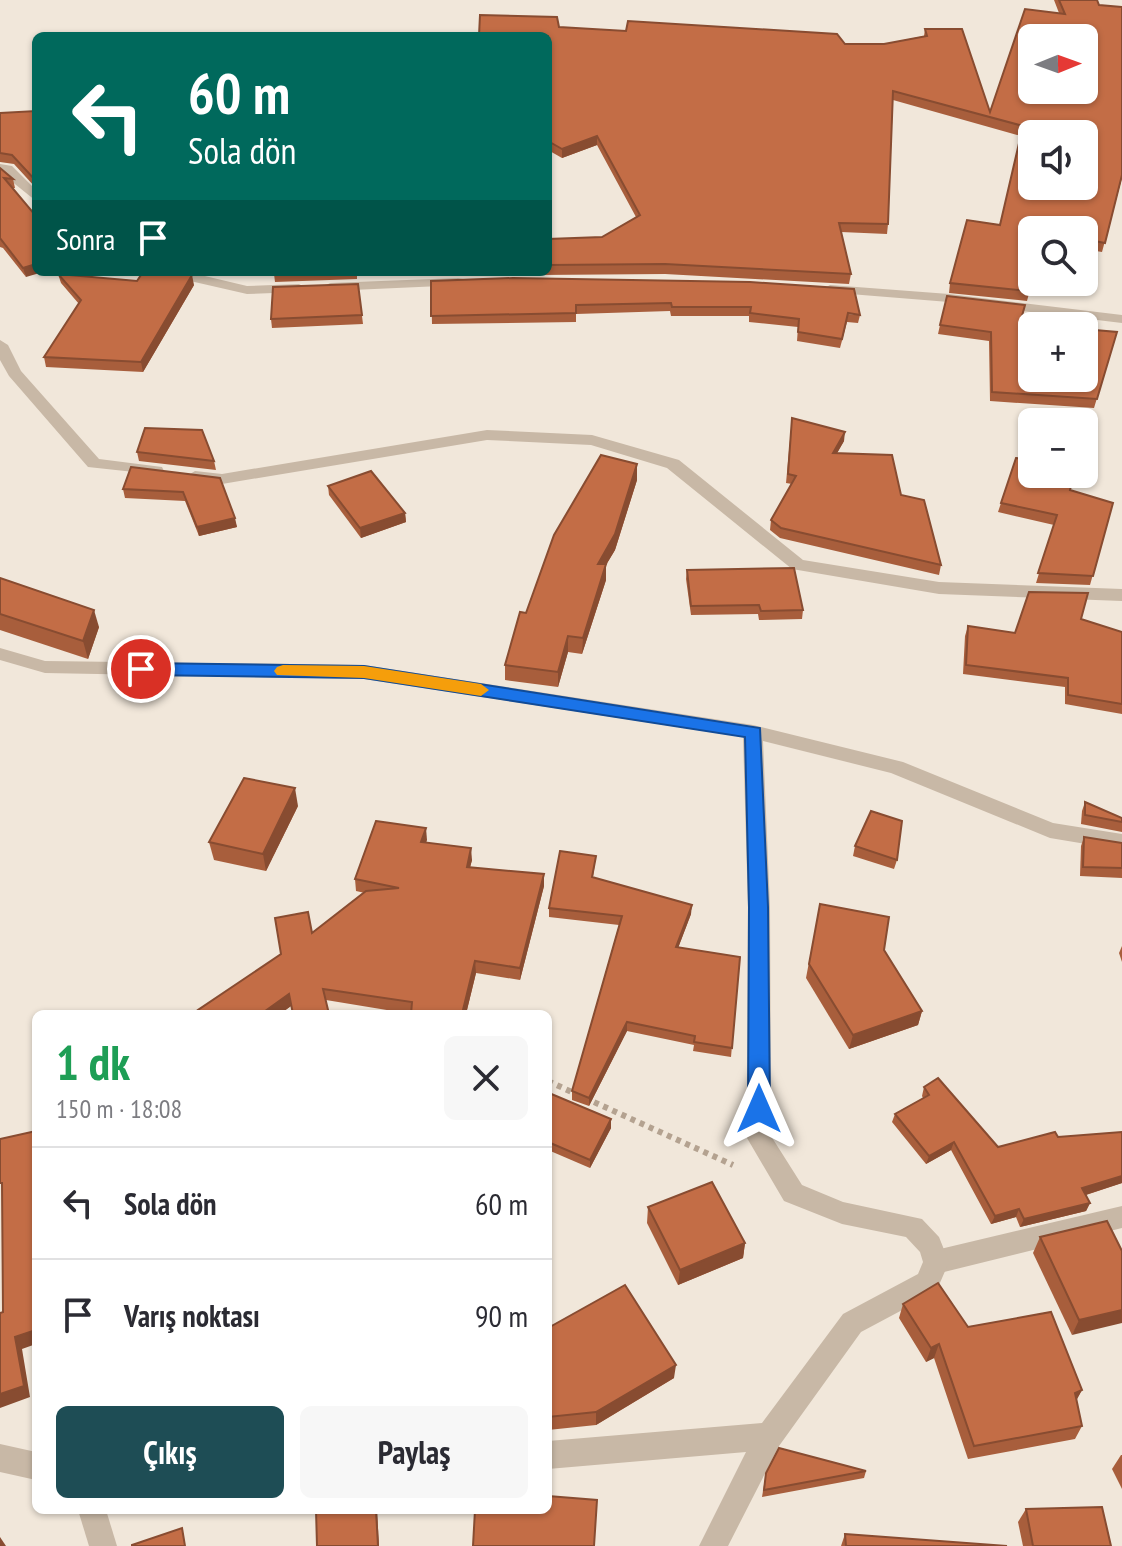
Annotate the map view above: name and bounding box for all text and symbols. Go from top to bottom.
north arrow [1018,24,1098,104]
map controls [1018,24,1098,488]
text: 60 m [188,57,290,129]
icon: left [56,64,160,168]
button: sound [1018,120,1098,200]
text: Sola dön [188,127,296,174]
icon: arrive [131,216,175,260]
button: search [1018,216,1098,296]
text: Sonra [56,219,115,258]
button: + [1018,312,1098,392]
button: − [1018,408,1098,488]
pin [107,635,175,703]
icon: arrive [119,647,163,691]
text: 1 dk [56,1031,130,1093]
button: close [444,1036,528,1120]
position arrow [717,1067,801,1151]
text: 150 m · 18:08 [56,1092,182,1125]
icon: left [56,1181,100,1225]
text: Sola dön [124,1184,217,1223]
text: 60 m [475,1184,528,1223]
icon: arrive [56,1293,100,1337]
text: Varış noktası [124,1296,260,1335]
text: 90 m [475,1296,528,1335]
button: Çıkış [56,1406,284,1498]
button: Paylaş [300,1406,528,1498]

